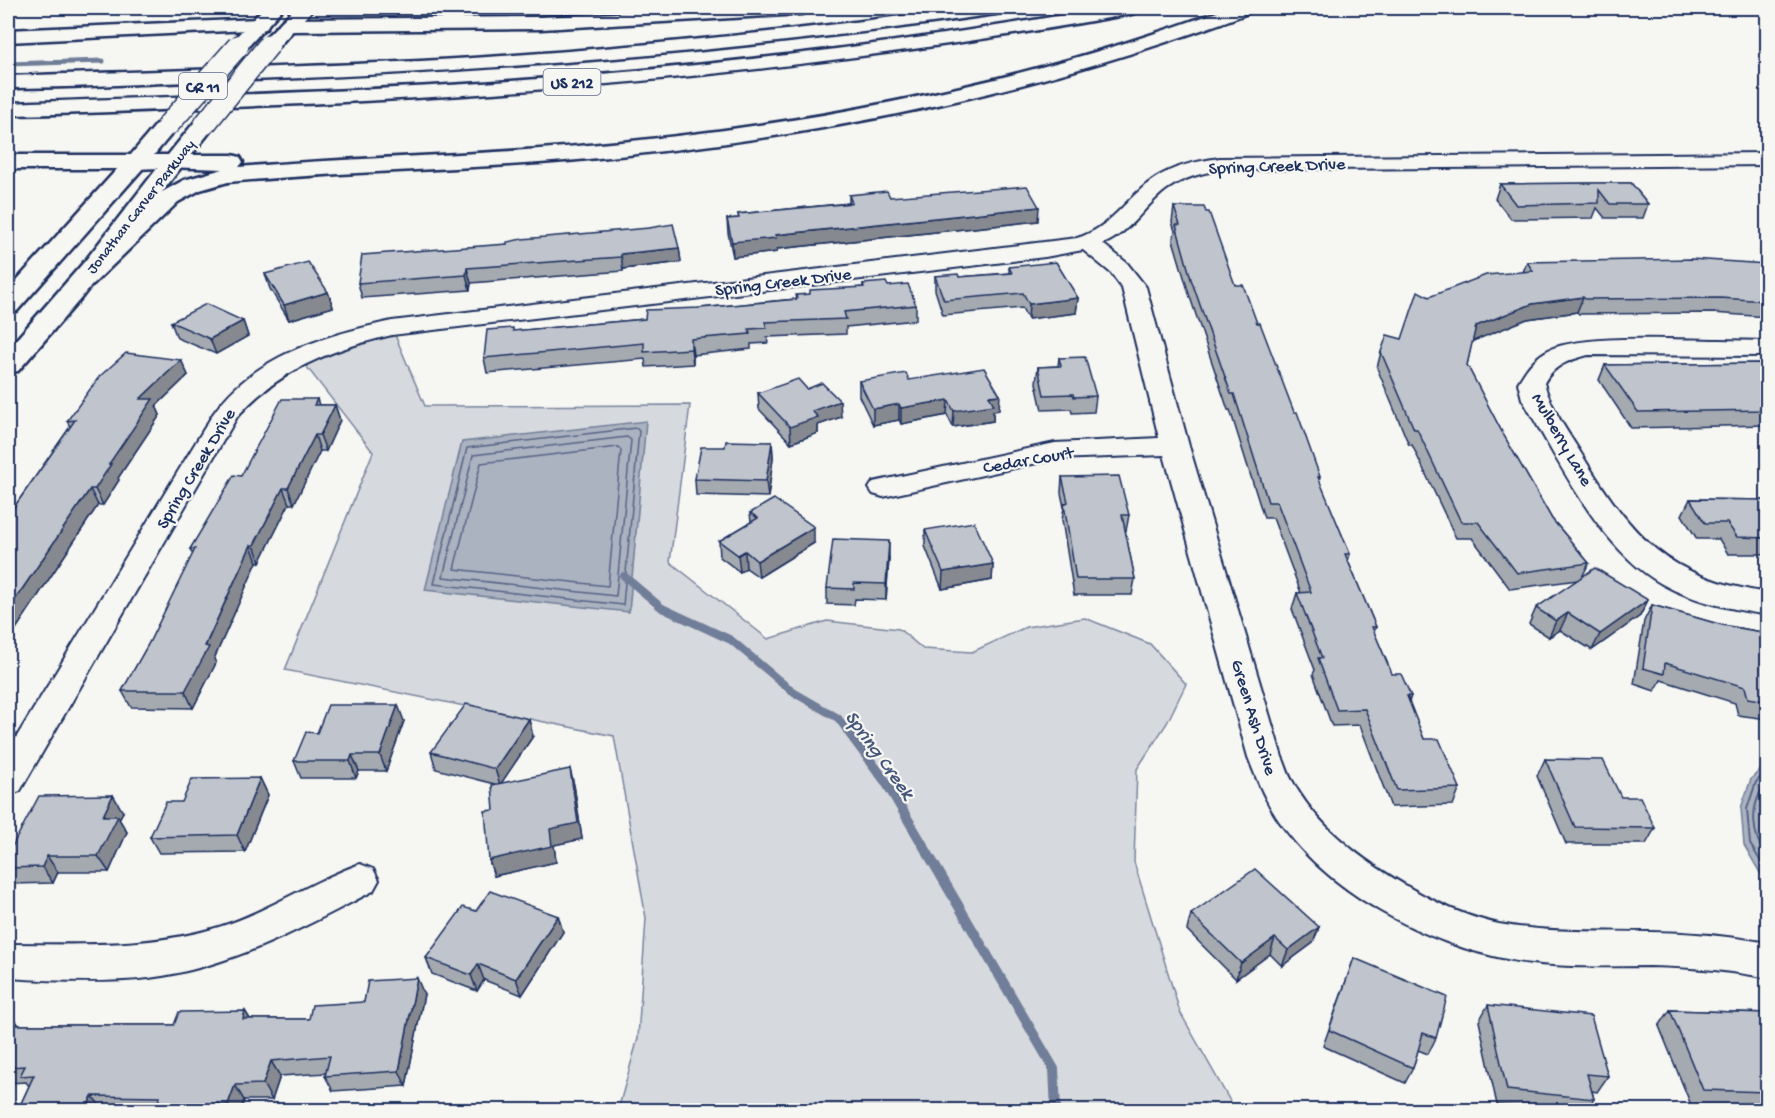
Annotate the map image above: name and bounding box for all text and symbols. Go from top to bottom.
road number: US 212 [544,69,600,95]
road number: CR 11 [179,73,227,99]
street label: Jonathan Carver Parkway [84,136,200,278]
street label: Spring Creek Drive [1208,155,1346,180]
street label: Spring Creek Drive [714,265,853,302]
street label: Mulberry Lane [1526,390,1596,491]
street label: Spring Creek Drive [153,405,242,533]
street label: Cedar Court [982,443,1077,480]
street label: Green Ash Drive [1225,658,1280,779]
water label: Spring Creek [838,707,919,806]

